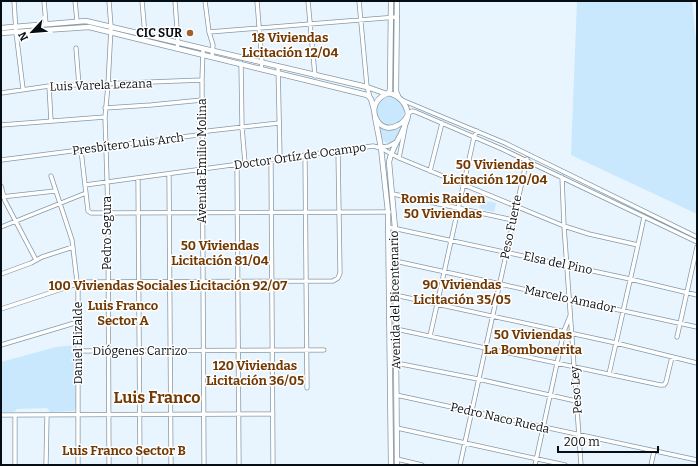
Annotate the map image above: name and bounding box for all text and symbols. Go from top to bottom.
north arrow [12,12,52,52]
place label: CIC SUR [136,26,182,40]
marker: CIC SUR [185,28,195,38]
text: N [16,29,31,43]
district label: 18 Viviendas Licitación 12/04 [242,30,338,60]
street label: Luis Varela Lezana [49,76,153,94]
street label: Avenida Emilio Molina [195,98,209,223]
street label: Presbítero Luis Arch [71,130,185,158]
street label: Doctor Ortíz de Ocampo [233,140,367,172]
district label: 50 Viviendas Licitación 120/04 [443,157,548,187]
district label: Romis Raiden 50 Viviendas [401,191,486,221]
street label: Peso Fuerte [497,194,525,260]
street label: Pedro Segura [100,195,114,270]
street label: Avenida del Bicentenario [387,230,403,370]
district label: 50 Viviendas Licitación 81/04 [171,238,269,268]
street label: Elsa del Pino [522,249,594,277]
district label: 90 Viviendas Licitación 35/05 [413,277,511,307]
district label: 100 Viviendas Sociales Licitación 92/07 [49,278,287,293]
street label: Marcelo Amador [523,282,618,316]
district label: Luis Franco Sector A [88,298,159,328]
street label: Daniel Elizalde [71,302,85,384]
district label: 50 Viviendas La Bombonerita [484,327,583,357]
street label: Diógenes Carrizo [93,344,188,358]
district label: 120 Viviendas Licitación 36/05 [206,358,304,388]
street label: Peso Ley [567,365,585,414]
district label: Luis Franco [113,388,201,407]
street label: Pedro Naco Rueda [449,400,551,436]
scale bar [558,428,658,454]
text: 200 m [564,435,600,449]
district label: Luis Franco Sector B [62,443,186,458]

